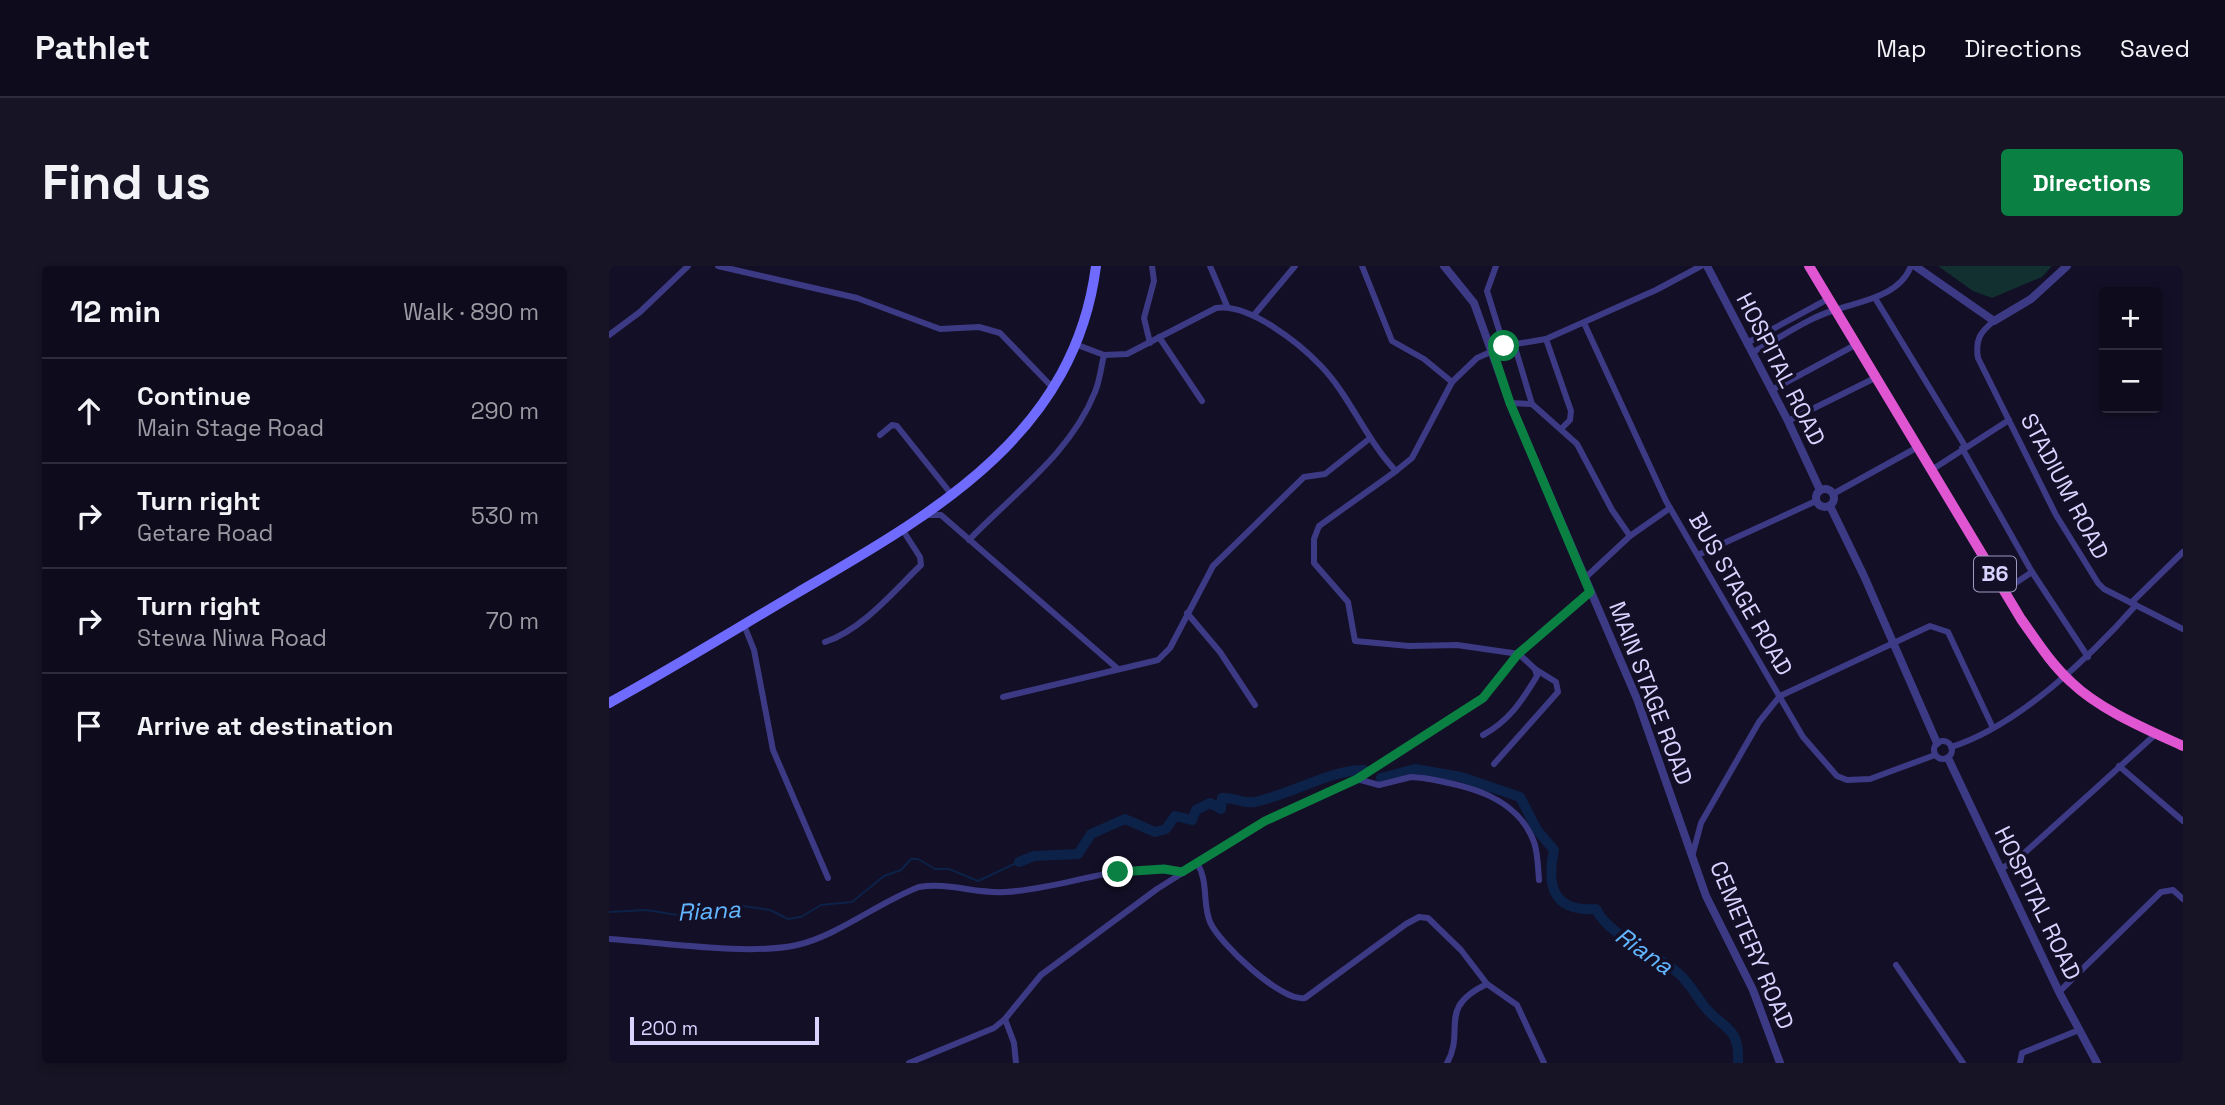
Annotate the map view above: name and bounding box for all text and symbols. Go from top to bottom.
text: Pathlet [35,27,150,69]
text: Map [1876,33,1926,64]
text: Directions [1964,33,2082,64]
text: Saved [2120,33,2190,64]
button: Directions [2001,149,2183,216]
text: Find us [42,151,211,213]
map controls [2099,287,2162,413]
button: + [2099,287,2162,350]
street label: HOSPITAL ROAD [1730,288,1832,450]
text: 12 min [70,292,161,331]
text: Walk · 890 m [403,297,539,327]
route start [1488,330,1519,361]
button: − [2099,350,2162,413]
text: Continue [137,379,251,413]
icon: ahead [70,392,108,430]
text: 290 m [471,396,539,426]
street label: STADIUM ROAD [2014,408,2116,564]
text: Main Stage Road [137,413,324,443]
text: Turn right [137,484,261,518]
icon: right [70,497,108,535]
text: 530 m [471,501,539,531]
street label: BUS STAGE ROAD [1682,507,1800,681]
text: Getare Road [137,518,273,548]
road number: B6 [1974,556,2016,592]
text: Turn right [137,589,261,623]
street label: MAIN STAGE ROAD [1602,597,1700,789]
icon: right [70,602,108,640]
text: 70 m [486,606,539,636]
text: Stewa Niwa Road [137,623,327,653]
icon: arrive [70,707,108,745]
text: Arrive at destination [137,709,394,743]
street label: HOSPITAL ROAD [1988,821,2088,985]
route end [1102,856,1133,887]
street label: CEMETERY ROAD [1703,856,1801,1034]
water label: Riana [677,893,742,928]
water label: Riana [1609,920,1679,982]
scale bar [630,1014,819,1046]
text: 200 m [641,1016,698,1041]

